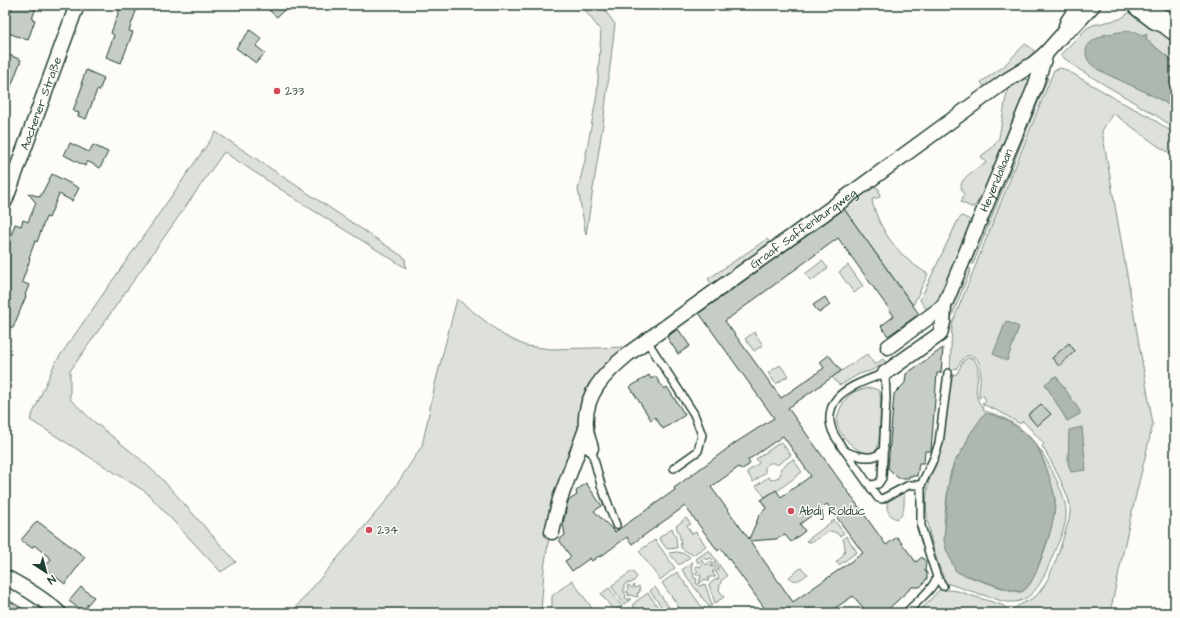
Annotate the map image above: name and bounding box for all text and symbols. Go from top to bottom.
street label: Aachener Straße [16,54,66,153]
place label: 233 [285,83,304,100]
marker: 233 [272,86,282,96]
street label: Heyendallaan [976,146,1017,215]
street label: Graaf Saffenburgweg [746,185,861,273]
place label: Abdij Rolduc [799,503,866,520]
marker: Abdij Rolduc [786,506,796,516]
place label: 234 [377,522,398,539]
marker: 234 [364,525,374,535]
north arrow [26,552,66,592]
text: N [44,572,59,588]

